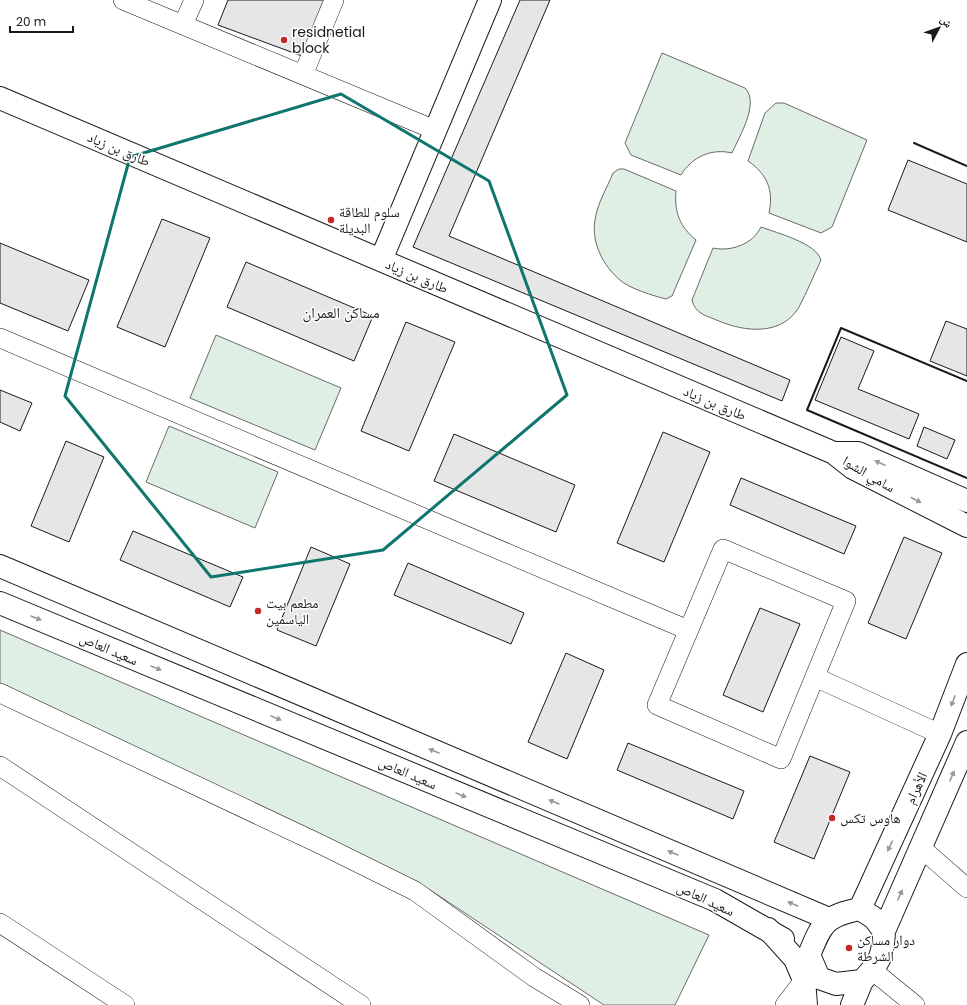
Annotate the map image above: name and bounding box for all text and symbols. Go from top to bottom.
scale bar [10,8,73,34]
north arrow [919,8,959,48]
text: ش [937,12,957,31]
text: 20 m [16,13,46,30]
place label: residnetial block [292,22,365,58]
marker: residnetial block [279,35,289,45]
street label: طارق بن زياد [85,127,153,171]
place label: سلوم للطاقة البديلة [339,202,400,238]
marker: سلوم للطاقة البديلة [326,215,336,225]
street label: طارق بن زياد [383,254,451,298]
district label: مساكن العمران [302,302,380,323]
street label: طارق بن زياد [681,381,749,425]
street label: سامي الشوا [838,451,899,498]
one-way arrow [875,460,886,466]
one-way arrow [911,497,922,504]
place label: مطعم بيت الياسمين [266,593,318,629]
marker: مطعم بيت الياسمين [253,606,263,616]
one-way arrow [30,615,42,622]
street label: سعيد العاص [77,628,141,670]
one-way arrow [150,665,162,672]
one-way arrow [950,695,956,707]
one-way arrow [271,715,282,721]
one-way arrow [429,748,440,754]
street label: سعيد العاص [376,752,440,794]
street label: الأهرام [900,769,932,807]
one-way arrow [949,770,956,782]
one-way arrow [455,792,466,798]
one-way arrow [548,799,559,805]
place label: هاوس تكس [840,808,901,828]
marker: هاوس تكس [827,813,837,823]
one-way arrow [886,840,892,852]
one-way arrow [667,849,679,855]
street label: سعيد العاص [674,877,738,921]
one-way arrow [897,889,903,901]
one-way arrow [787,900,799,906]
place label: دوار مساكن الشرطة [857,930,915,966]
marker: دوار مساكن الشرطة [844,943,854,953]

